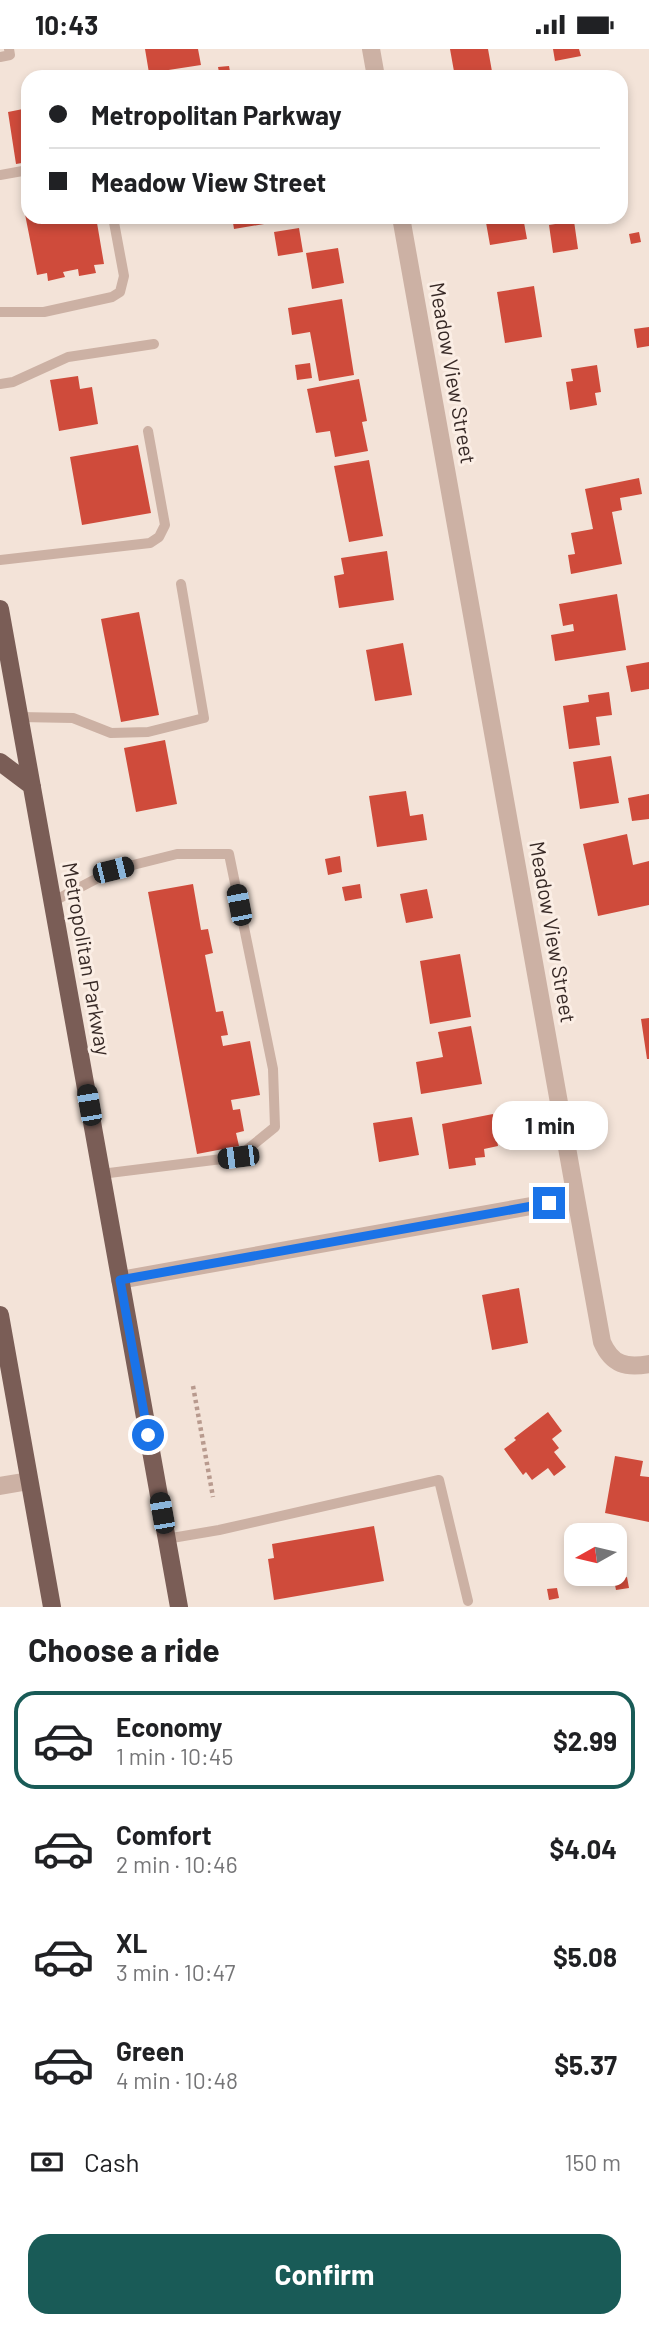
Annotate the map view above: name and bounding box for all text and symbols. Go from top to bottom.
text: 10:43 [35,9,98,40]
text: Metropolitan Parkway [91,99,342,130]
text: Meadow View Street [91,166,326,197]
street label: Meadow View Street [425,280,482,466]
street label: Meadow View Street [525,839,582,1025]
car [91,855,136,885]
street label: Metropolitan Parkway [58,860,117,1058]
car [225,882,254,928]
car [76,1082,103,1128]
callout: 1 min [491,1101,607,1151]
text: 1 min [525,1111,575,1139]
car [216,1144,261,1170]
route end [533,1187,565,1219]
route start [132,1419,164,1451]
car [149,1490,176,1536]
north arrow [564,1523,626,1585]
map controls [564,1523,627,1586]
text: Choose a ride [28,1630,220,1668]
icon: car [32,1709,95,1772]
text: Economy [116,1711,222,1742]
text: $2.99 [553,1725,617,1756]
text: 1 min · 10:45 [116,1742,233,1770]
icon: car [32,1817,95,1880]
text: Comfort [116,1819,212,1850]
text: $4.04 [550,1833,617,1864]
text: 2 min · 10:46 [116,1850,238,1878]
icon: car [32,1925,95,1988]
text: XL [116,1927,147,1958]
text: $5.08 [553,1941,617,1972]
text: 3 min · 10:47 [116,1958,235,1986]
icon: car [32,2033,95,2096]
text: Green [116,2035,184,2066]
text: $5.37 [554,2049,617,2080]
text: 4 min · 10:48 [116,2066,238,2094]
icon: cash [28,2143,66,2181]
text: Cash [84,2146,139,2177]
text: 150 m [565,2148,621,2176]
button: Confirm [28,2234,621,2314]

